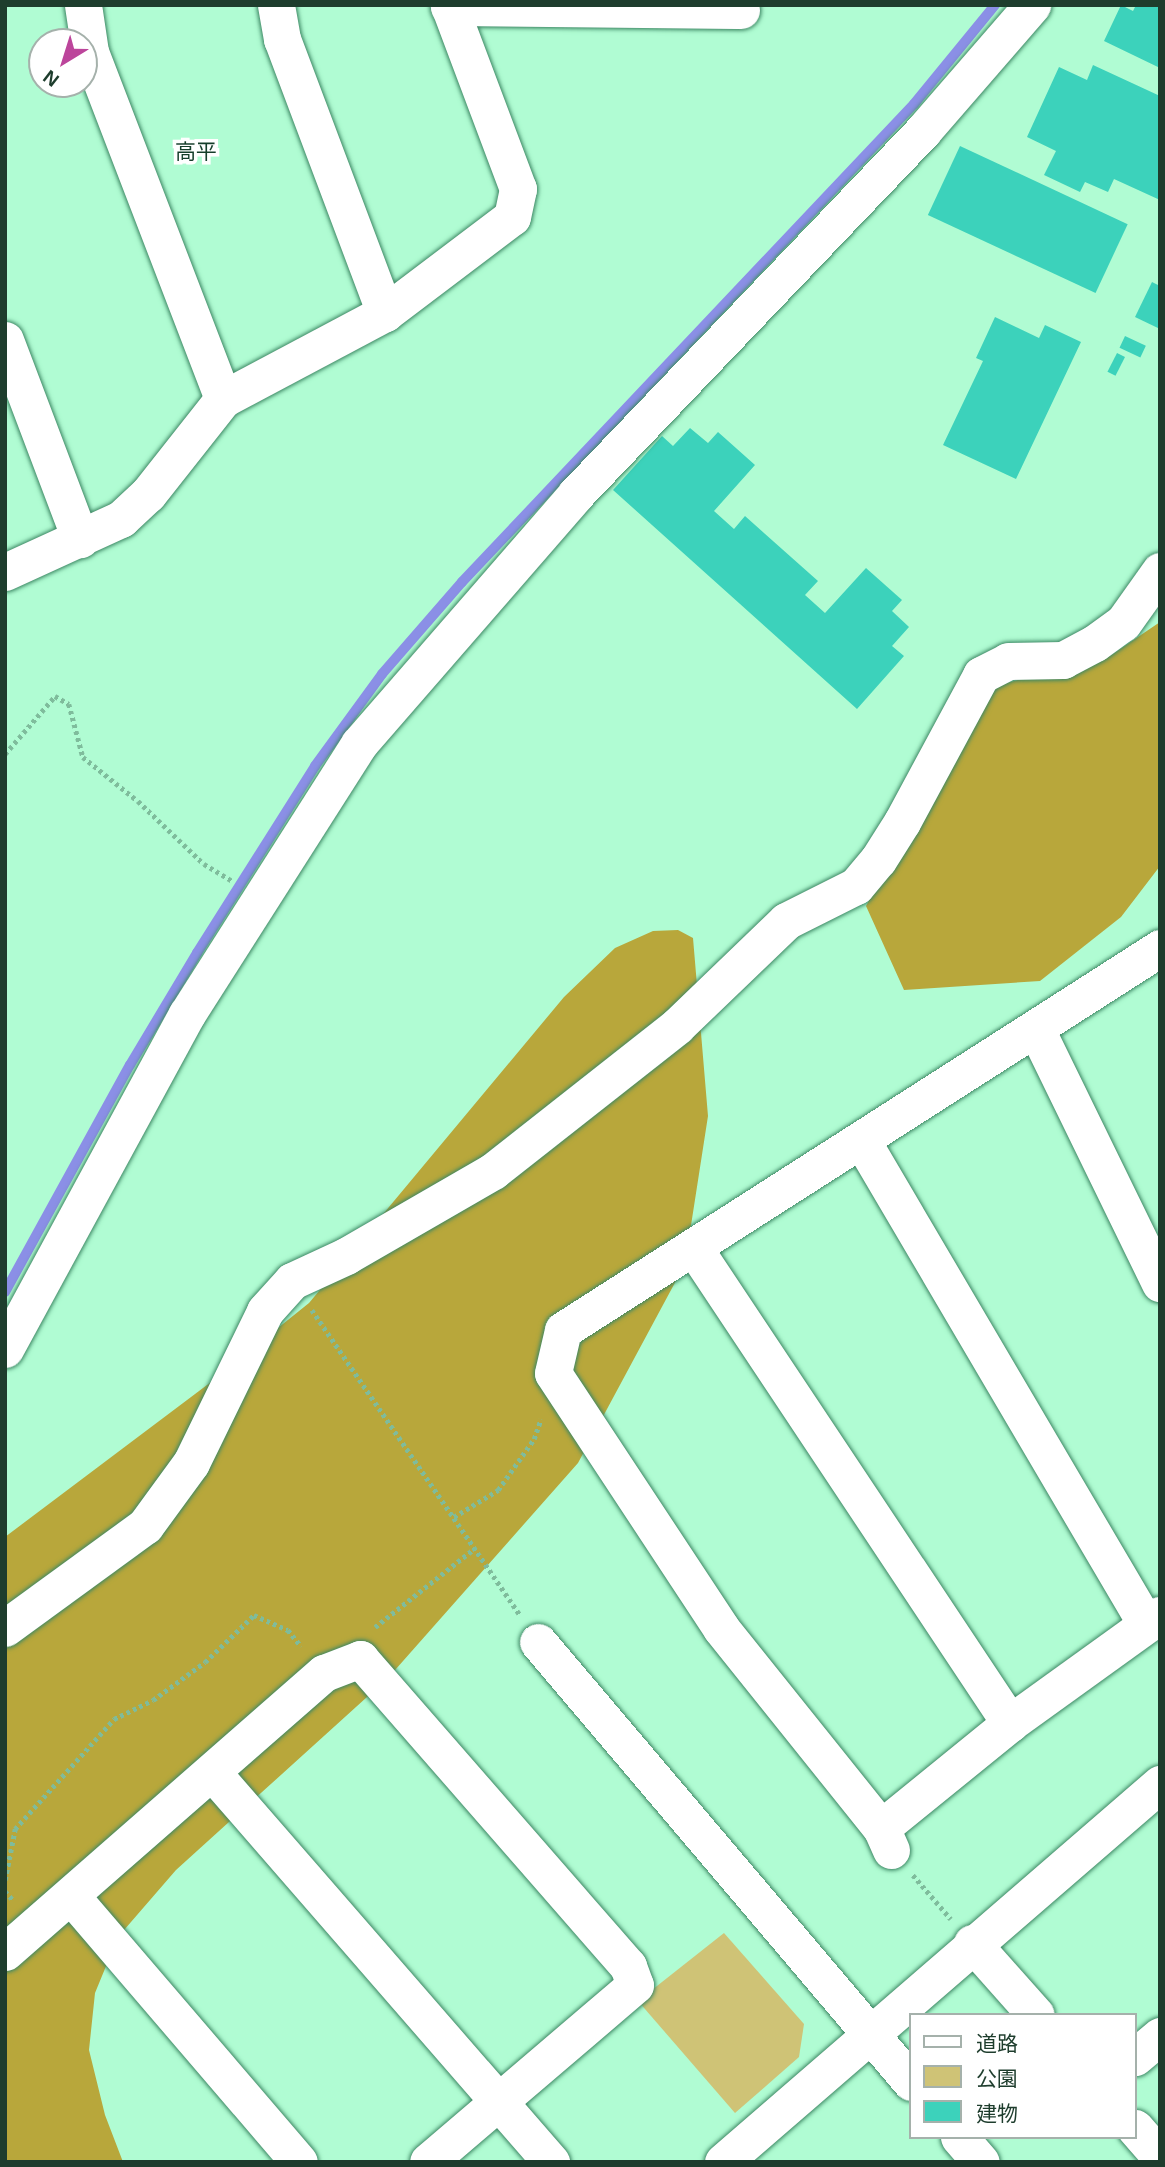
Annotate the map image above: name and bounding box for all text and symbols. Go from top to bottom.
north arrow [28,28,98,98]
text: N [39,66,63,91]
district label: 高平 [175,139,217,165]
legend [909,2013,1137,2139]
text: 道路 [976,2032,1018,2055]
text: 公園 [976,2067,1018,2090]
text: 建物 [976,2102,1018,2125]

